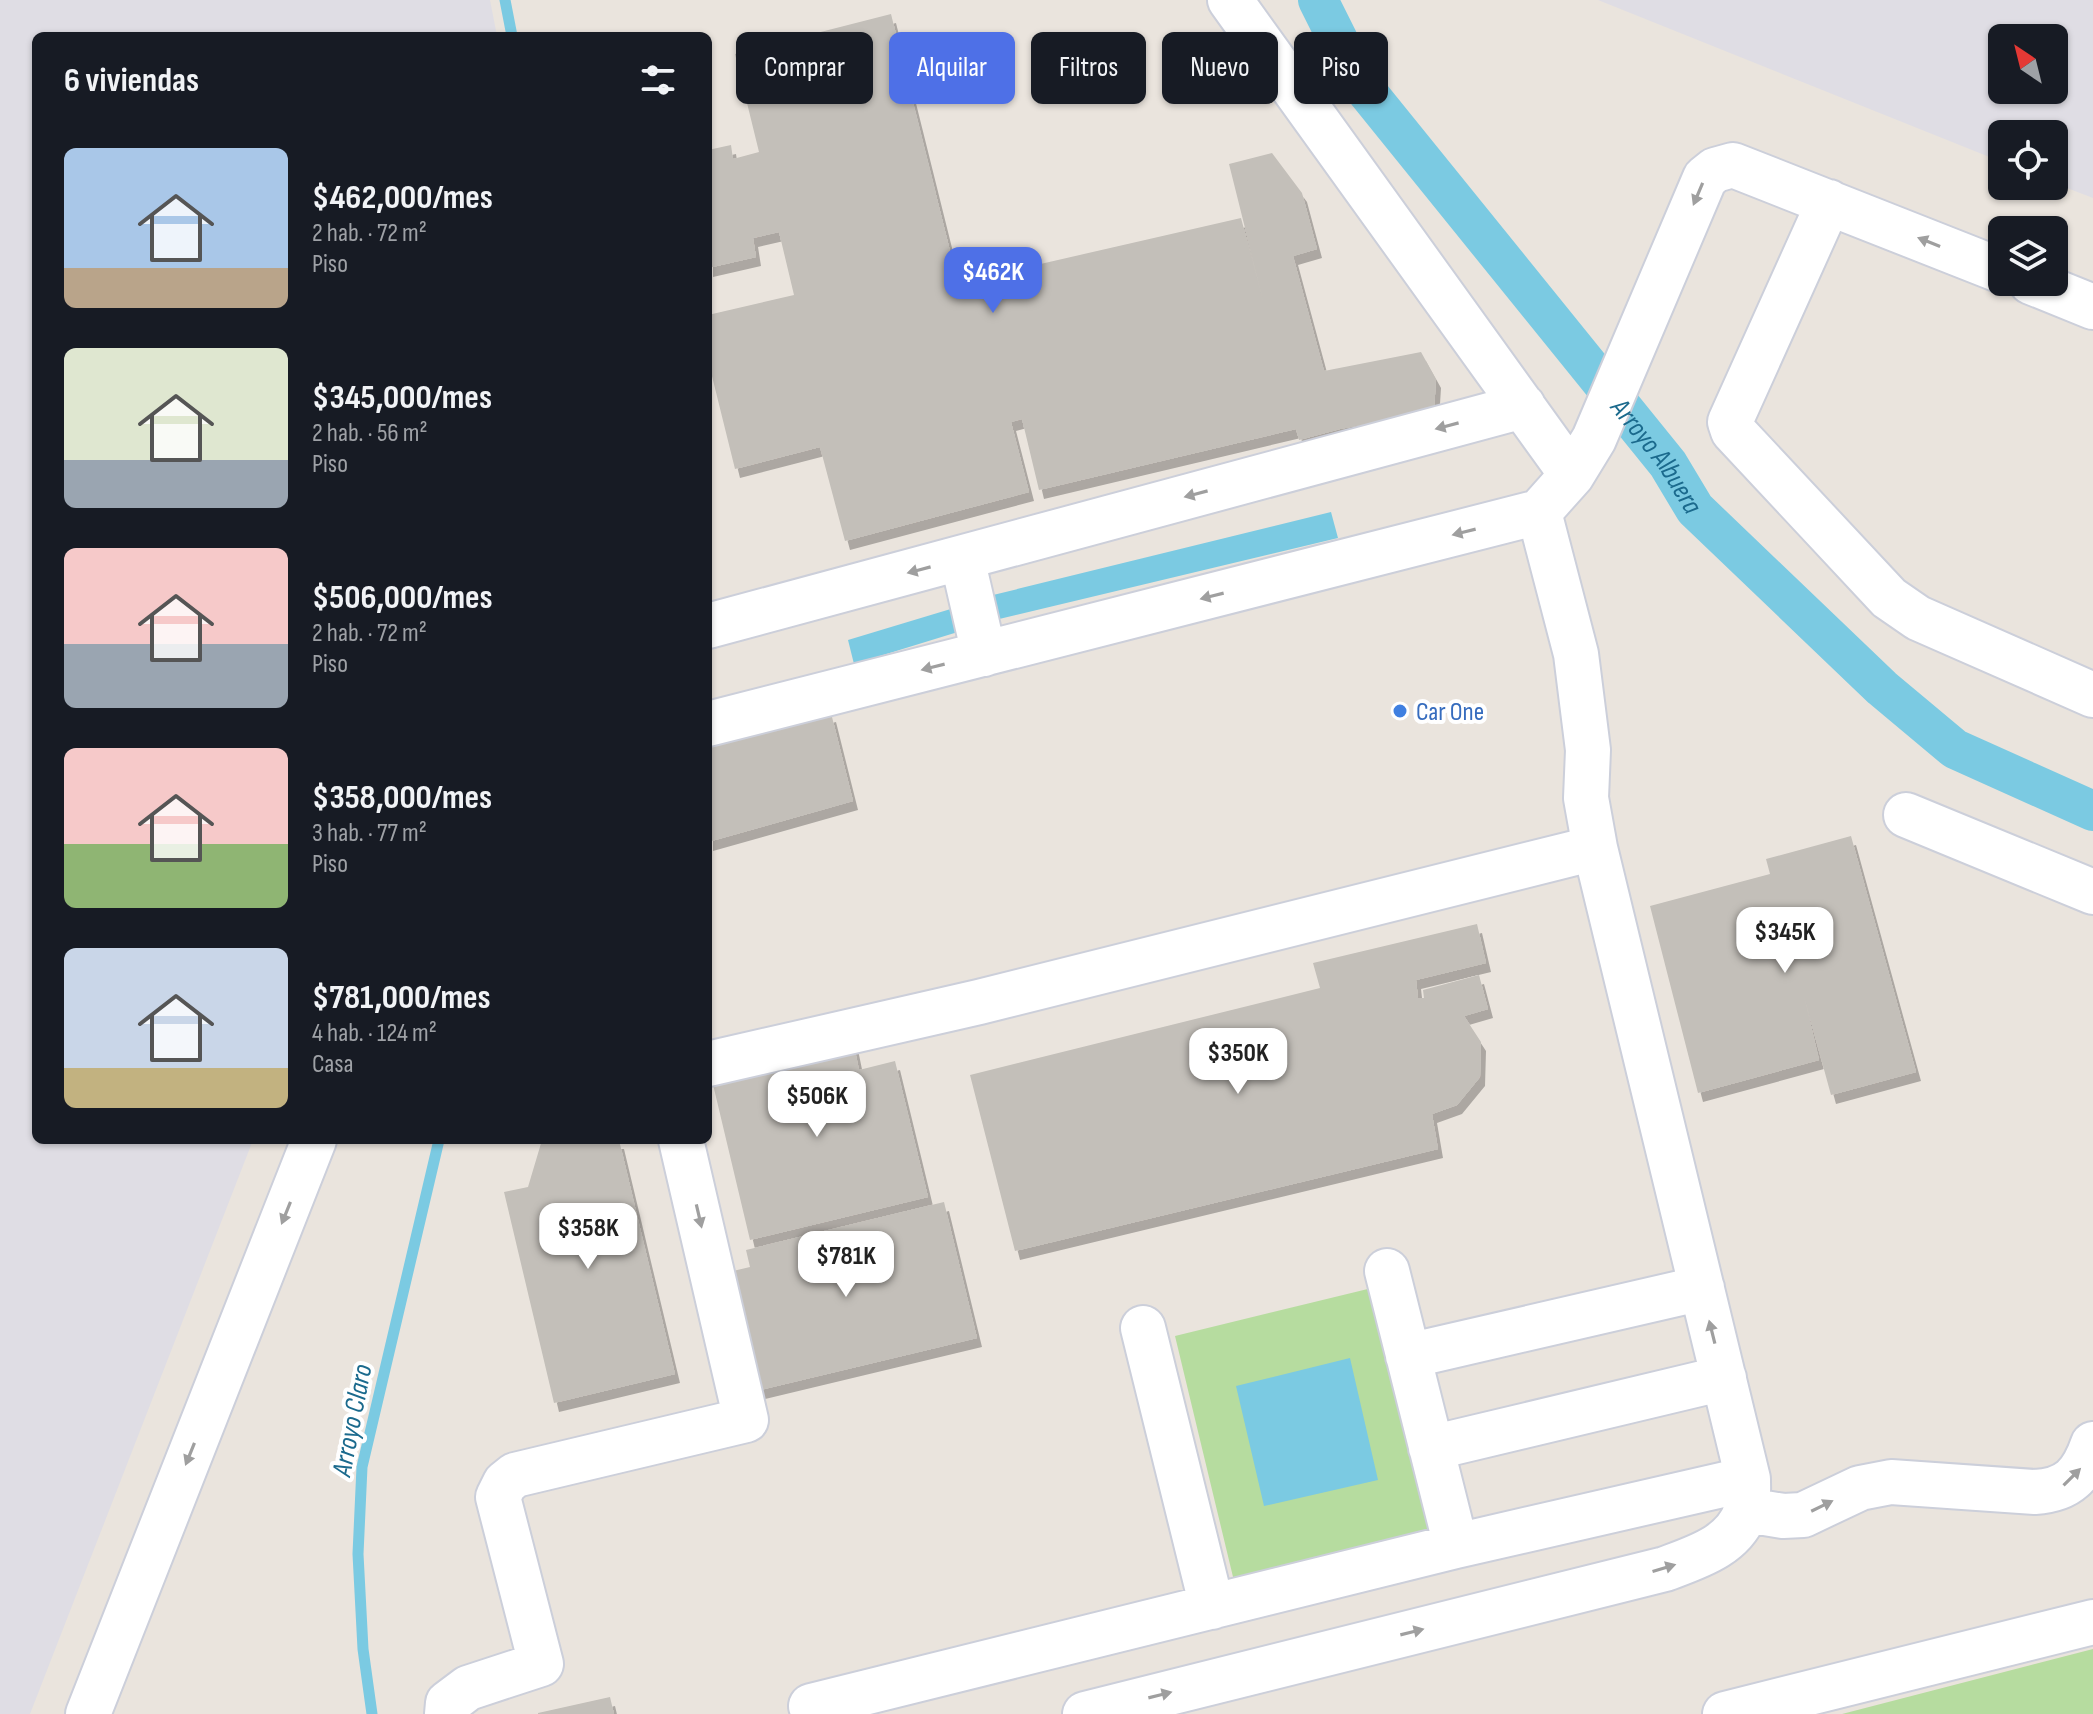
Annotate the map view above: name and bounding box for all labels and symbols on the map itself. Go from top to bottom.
north arrow [1988,24,2068,104]
one-way arrow [1691,182,1704,206]
one-way arrow [1917,235,1941,248]
pin: $462K [937,247,1049,315]
water label: Arroyo Albuera [1603,391,1709,520]
one-way arrow [1435,420,1459,433]
one-way arrow [1184,488,1208,501]
one-way arrow [1451,526,1476,538]
one-way arrow [906,564,931,576]
one-way arrow [1199,590,1224,602]
one-way arrow [920,661,945,673]
place label: Car One [1416,697,1484,728]
marker: Car One [1391,702,1409,720]
pin: $345K [1729,907,1841,975]
pin: $350K [1182,1028,1294,1096]
pin: $506K [761,1071,873,1139]
one-way arrow [279,1201,292,1225]
pin: $358K [532,1203,644,1271]
one-way arrow [693,1204,706,1229]
pin: $781K [790,1231,902,1299]
one-way arrow [1706,1319,1718,1344]
water label: Arroyo Claro [325,1361,380,1480]
one-way arrow [184,1442,197,1466]
one-way arrow [2062,1468,2081,1487]
one-way arrow [1811,1499,1834,1513]
one-way arrow [1653,1561,1677,1574]
one-way arrow [1400,1625,1425,1638]
one-way arrow [1148,1688,1173,1701]

